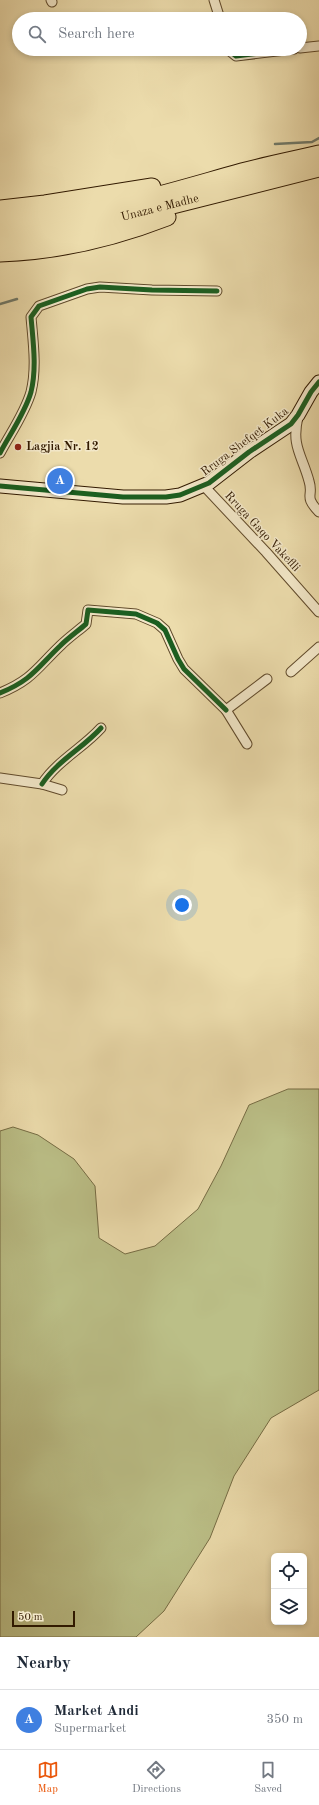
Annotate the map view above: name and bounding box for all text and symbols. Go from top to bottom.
search box [12,12,307,56]
icon: search [26,23,48,45]
text: Search here [58,27,135,42]
street label: Unaza e Madhe [120,192,200,224]
street label: Rruga Shefqet Kuka [199,405,291,479]
place label: Lagjia Nr. 12 [26,441,99,453]
marker: Lagjia Nr. 12 [13,442,23,452]
pin: A [47,466,73,496]
street label: Rruga Gaqo Vakeflli [222,490,302,574]
your location [172,895,192,915]
map controls [271,1553,307,1625]
button: locate [271,1553,307,1589]
button: layers [271,1589,307,1625]
scale bar [12,1609,75,1628]
text: 50 m [18,1612,43,1623]
text: Nearby [16,1655,71,1672]
text: Market Andi [54,1704,139,1719]
text: A [24,1713,34,1726]
text: 350 m [266,1713,303,1726]
text: Supermarket [54,1722,126,1735]
tab: Map [37,1759,59,1797]
tab: Directions [132,1759,181,1797]
tab: Saved [254,1759,282,1797]

